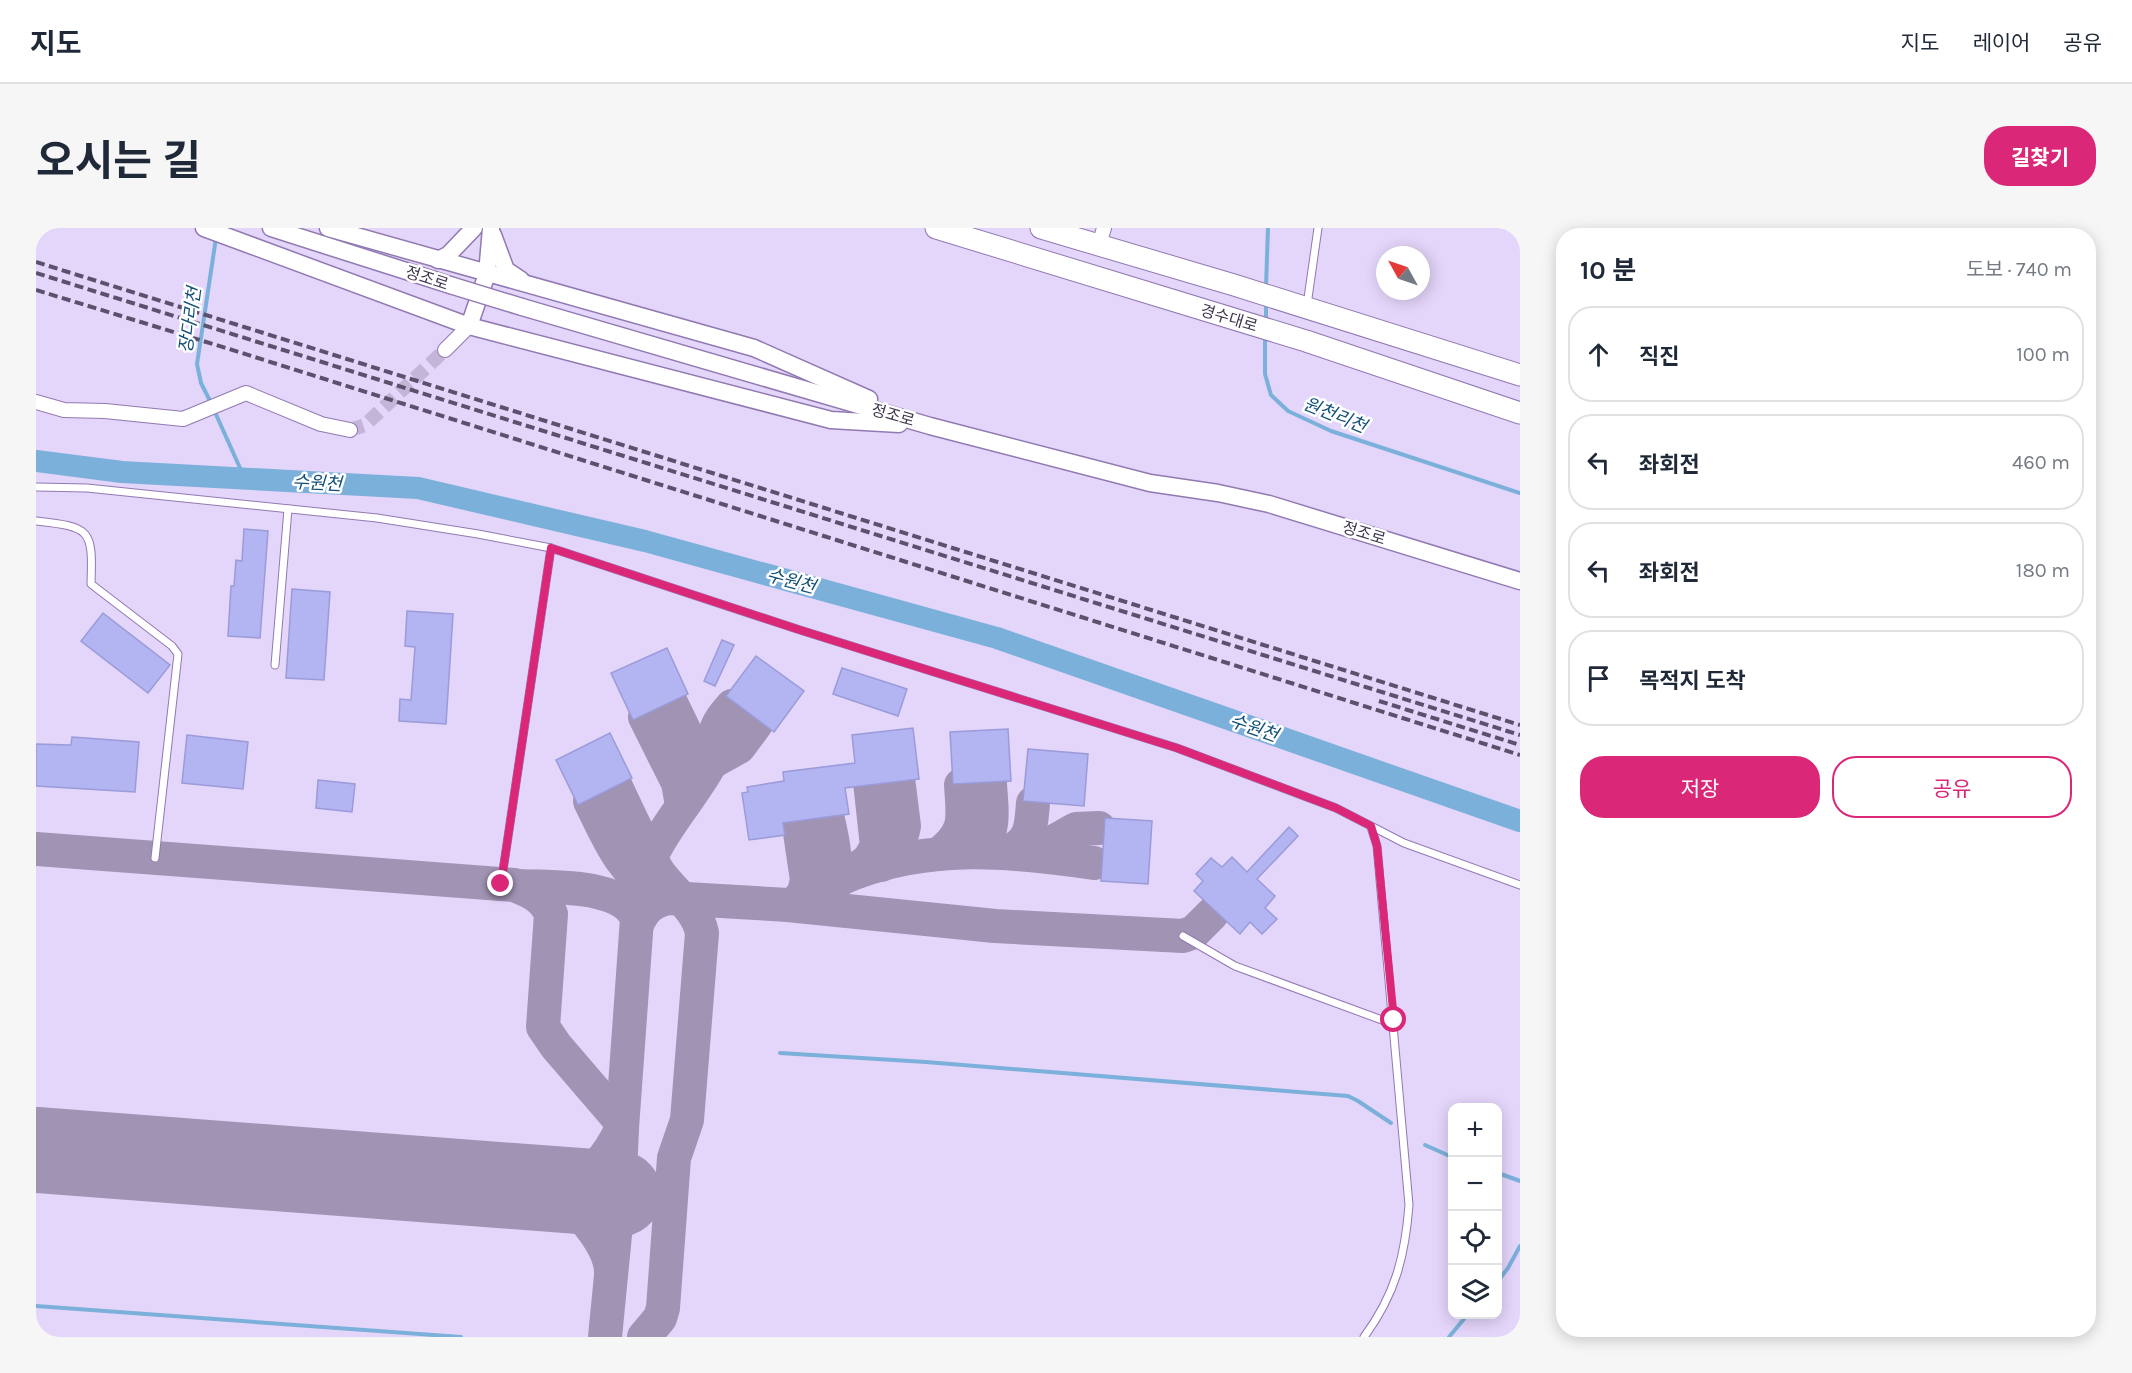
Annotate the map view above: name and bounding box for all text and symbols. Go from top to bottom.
text: 지도 [30,27,82,60]
text: 지도 [1901,31,1939,55]
text: 레이어 [1972,31,2030,55]
text: 공유 [2063,31,2102,55]
button: 길찾기 [1984,126,2096,186]
text: 오시는 길 [36,136,201,186]
north arrow [1376,246,1430,300]
text: 10 분 [1580,255,1636,286]
text: 도보 · 740 m [1966,258,2072,281]
street label: 정조로 [403,262,451,294]
water label: 장다리천 [174,283,206,354]
street label: 경수대로 [1198,300,1260,336]
icon: ahead [1582,338,1615,371]
text: 100 m [2016,343,2070,366]
text: 직진 [1639,344,1679,370]
water label: 원천리천 [1300,392,1372,439]
street label: 정조로 [869,400,917,430]
icon: left [1582,446,1615,479]
text: 460 m [2012,451,2070,474]
text: 좌회전 [1639,452,1700,478]
water label: 수원천 [292,471,345,495]
street label: 정조로 [1340,517,1388,549]
icon: left [1582,554,1615,587]
text: 180 m [2016,559,2070,582]
text: 좌회전 [1639,560,1700,586]
water label: 수원천 [764,564,820,599]
icon: arrive [1582,662,1615,695]
text: 목적지 도착 [1639,668,1746,694]
water label: 수원천 [1227,710,1283,747]
button: 저장 [1580,756,1820,818]
button: 공유 [1832,756,2072,818]
route end [487,870,513,896]
route start [1380,1006,1406,1032]
map controls [1448,1103,1502,1319]
button: + [1448,1103,1502,1157]
button: − [1448,1157,1502,1211]
button: locate [1448,1211,1502,1265]
button: layers [1448,1265,1502,1319]

